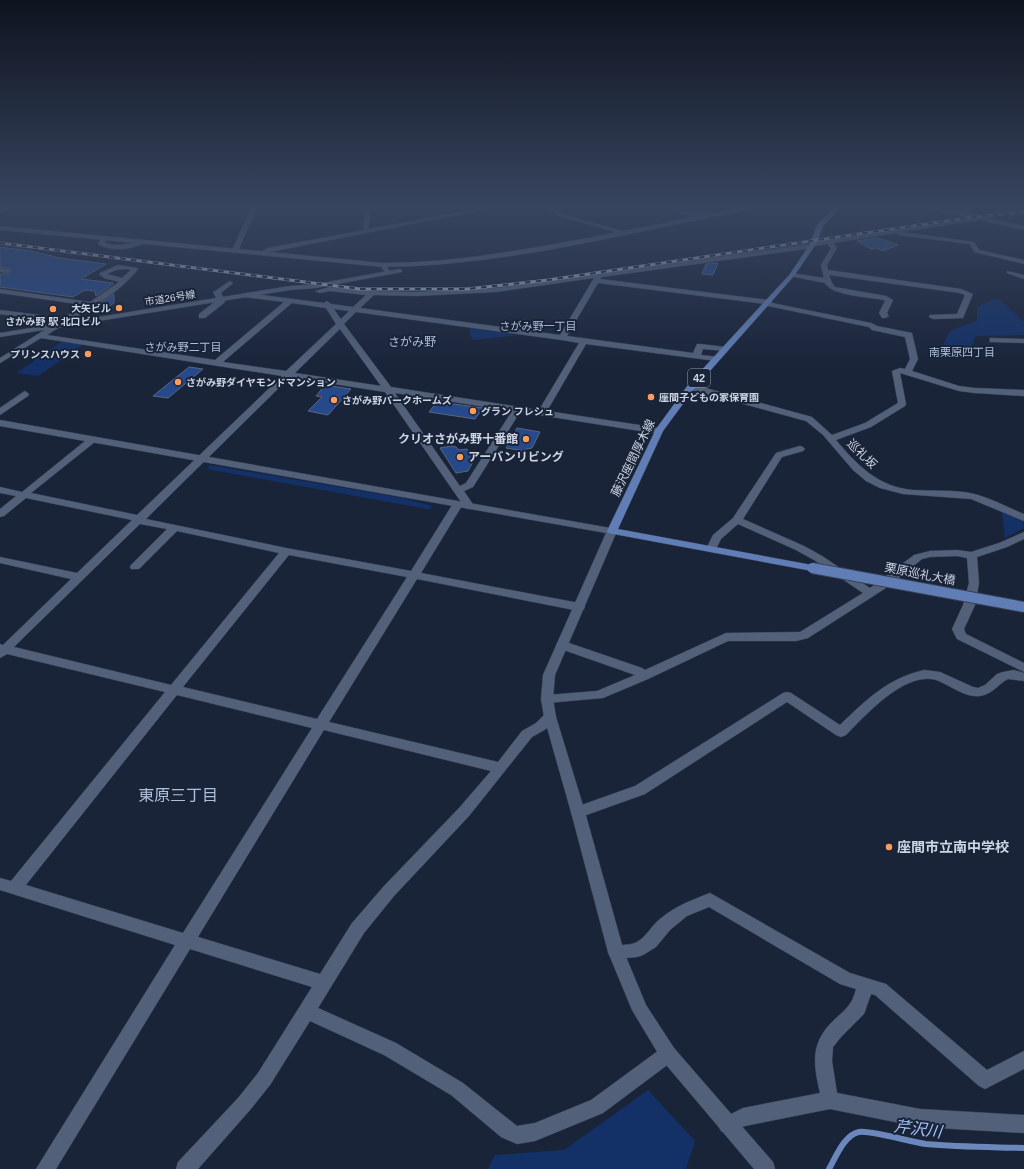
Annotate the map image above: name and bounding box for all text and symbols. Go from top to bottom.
street label: 市道26号線 [144,289,196,307]
place label: 大矢ビル [71,303,111,314]
marker: 大矢ビル [114,303,124,313]
marker: さがみ野 駅 北口ビル [48,304,58,314]
place label: さがみ野 駅 北口ビル [5,316,101,327]
district label: さがみ野一丁目 [500,320,577,332]
district label: さがみ野 [388,335,436,349]
district label: さがみ野二丁目 [145,341,222,353]
district label: 南栗原四丁目 [929,346,995,358]
place label: プリンスハウス [10,349,80,360]
marker: プリンスハウス [83,349,93,359]
road number: 42 [688,369,710,387]
marker: さがみ野ダイヤモンドマンション [173,377,183,387]
place label: さがみ野ダイヤモンドマンション [186,377,336,388]
marker: 座間子どもの家保育園 [646,392,656,402]
place label: 座間子どもの家保育園 [659,392,759,403]
marker: さがみ野パークホームズ [329,395,339,405]
place label: さがみ野パークホームズ [342,395,452,406]
marker: グラン フレシュ [468,406,478,416]
place label: グラン フレシュ [481,406,554,417]
street label: 藤沢座間厚木線 [608,417,658,499]
place label: クリオさがみ野十番館 [398,432,518,446]
marker: クリオさがみ野十番館 [521,434,531,444]
street label: 巡礼坂 [844,436,880,472]
place label: アーバンリビング [468,450,564,464]
marker: アーバンリビング [455,452,465,462]
street label: 栗原巡礼大橋 [883,560,957,588]
district label: 東原三丁目 [138,787,218,804]
place label: 座間市立南中学校 [897,839,1009,855]
marker: 座間市立南中学校 [884,842,894,852]
water label: 芹沢川 [893,1118,945,1141]

